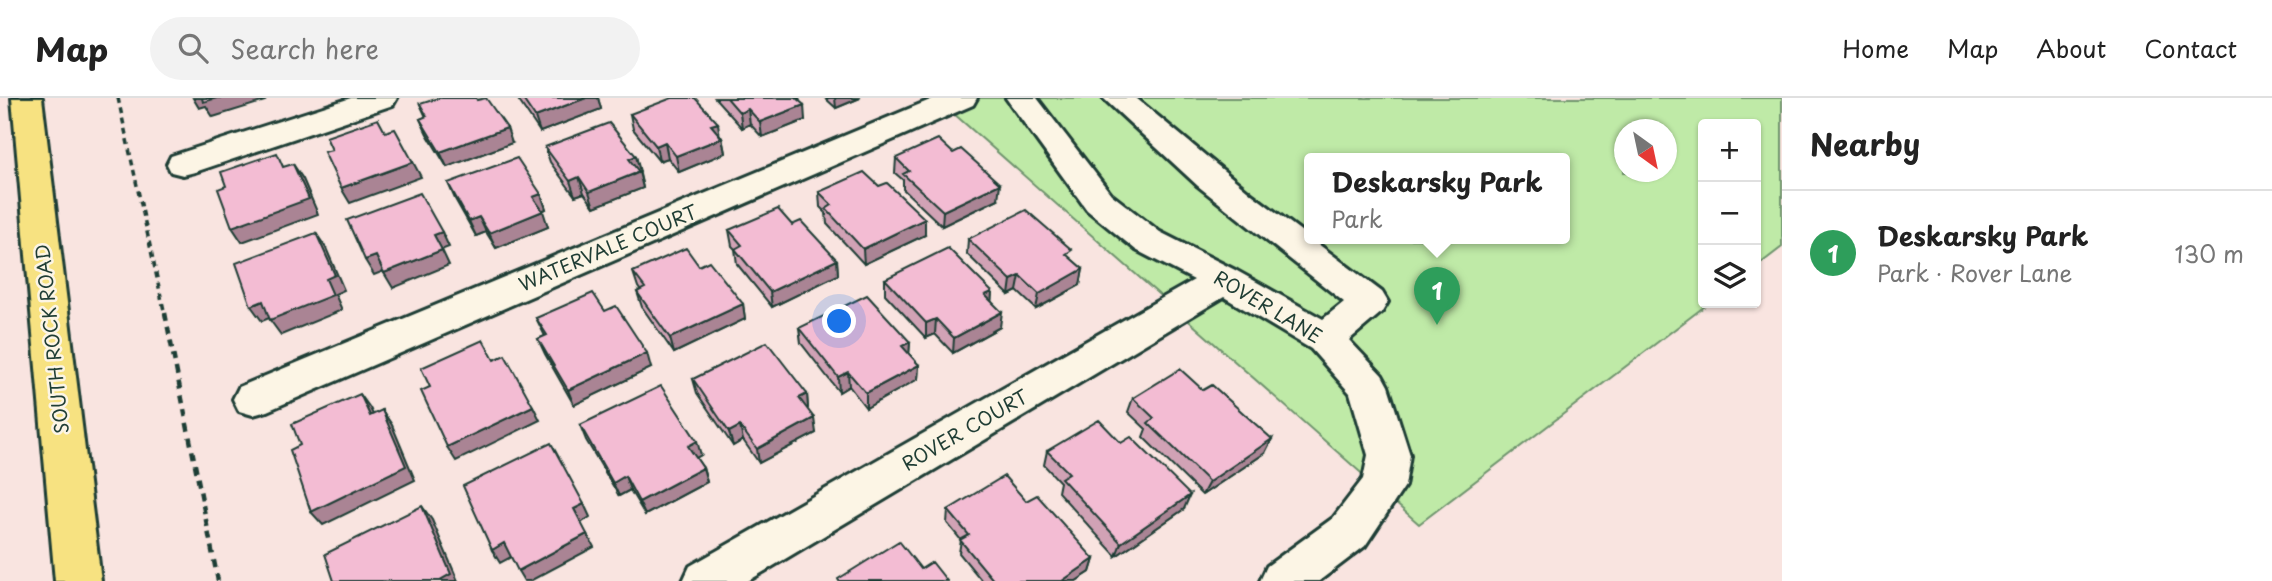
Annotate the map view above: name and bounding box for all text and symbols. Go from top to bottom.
search box [150,17,640,80]
text: Map [35,23,108,73]
icon: search [174,29,212,67]
text: Search here [230,29,379,68]
text: Home [1842,30,1909,66]
text: Map [1947,30,1998,66]
text: About [2036,30,2106,66]
text: Contact [2144,30,2237,66]
north arrow [1614,119,1677,182]
map controls [1698,119,1761,308]
button: + [1698,119,1761,182]
text: Nearby [1810,121,1920,166]
popup [1304,153,1570,244]
text: Deskarsky Park [1331,162,1543,201]
button: − [1698,182,1761,245]
street label: WATERVALE COURT [514,197,701,297]
text: Park [1331,201,1383,236]
text: Deskarsky Park [1877,216,2088,255]
text: 1 [1828,236,1839,271]
text: 130 m [2174,236,2244,271]
street label: SOUTH ROCK ROAD [27,243,75,435]
button: layers [1698,245,1761,308]
text: Park · Rover Lane [1877,255,2072,290]
street label: ROVER LANE [1209,263,1328,349]
pin: 1 [1414,267,1460,325]
your location [822,304,856,338]
street label: ROVER COURT [896,382,1033,477]

